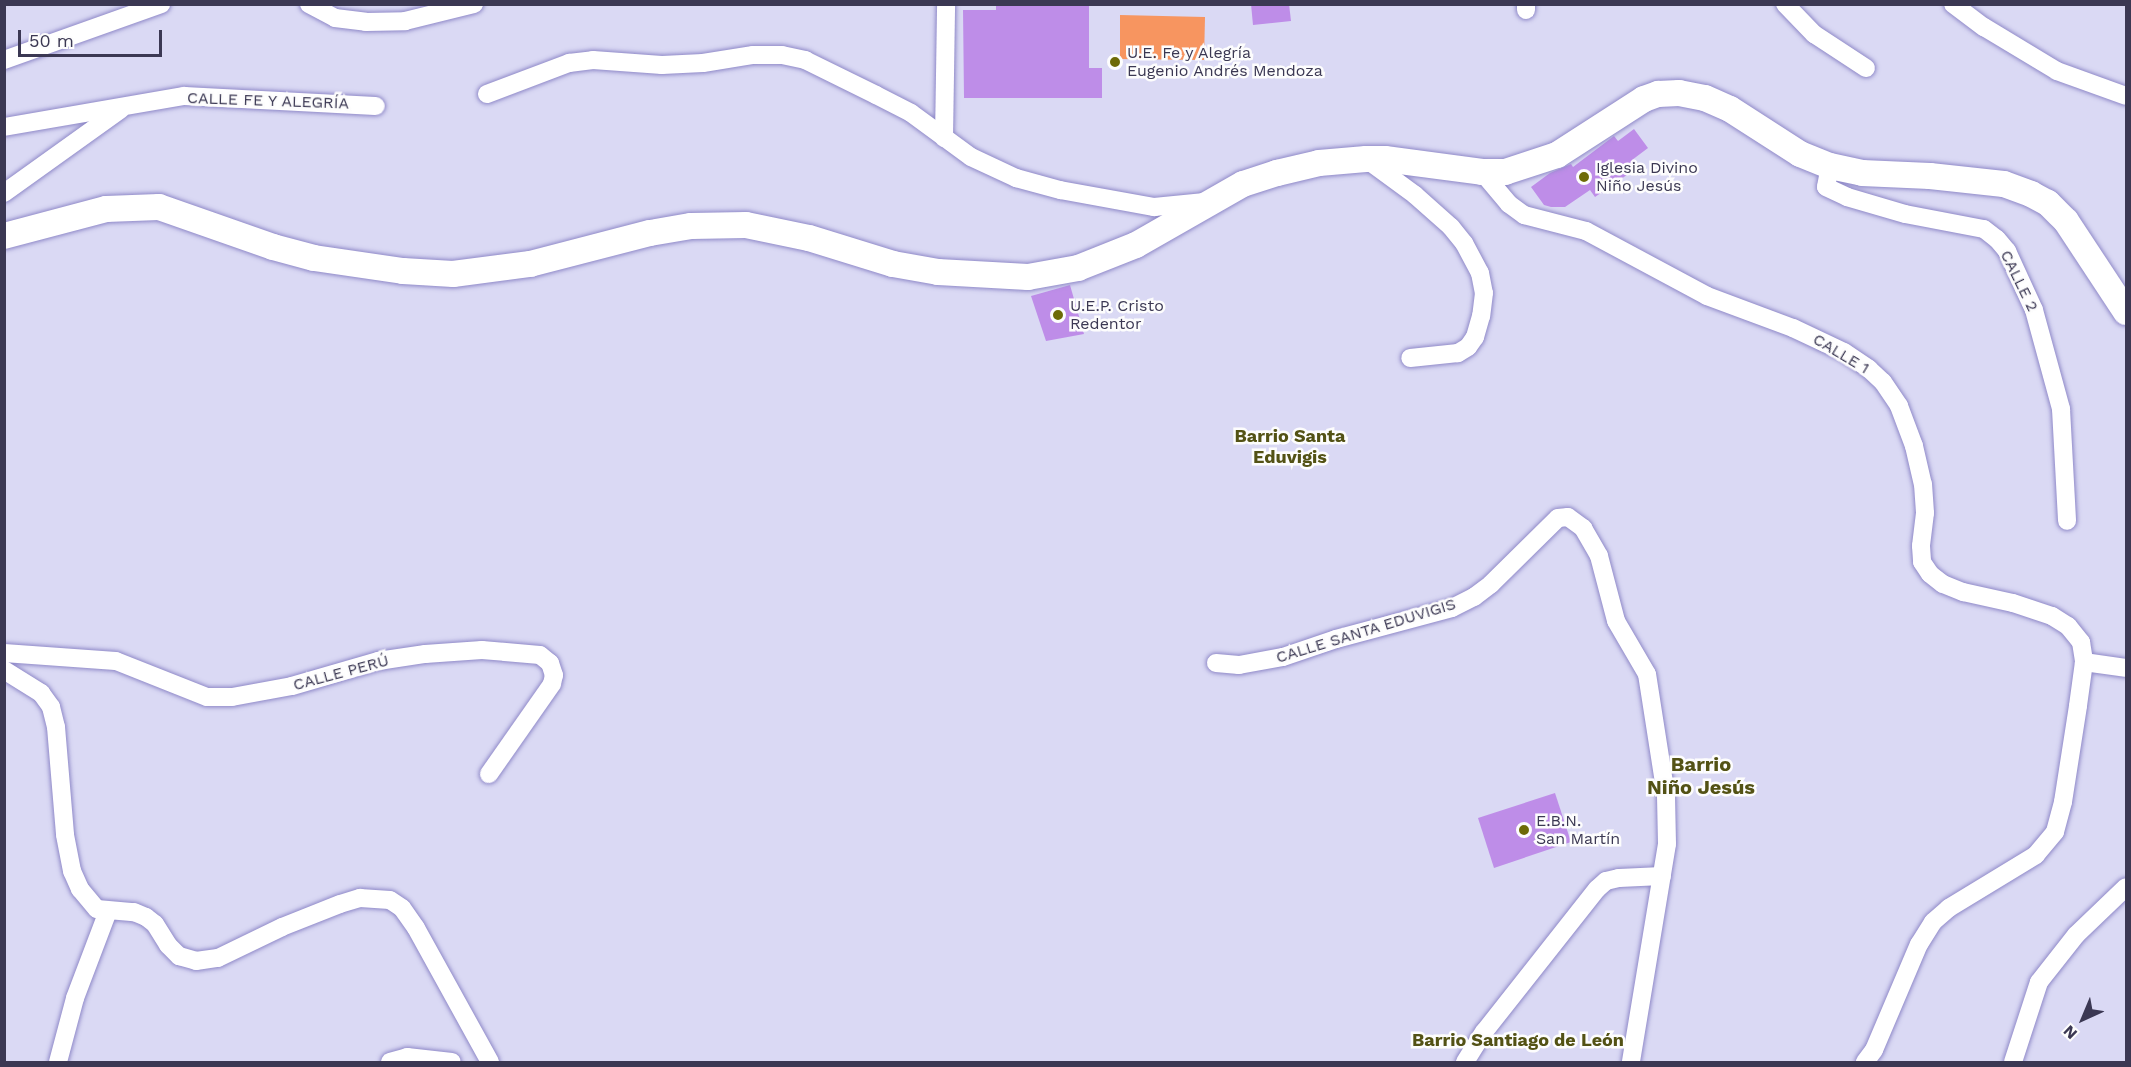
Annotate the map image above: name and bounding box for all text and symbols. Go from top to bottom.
scale bar [21,18,165,56]
text: 50 m [29,30,74,51]
place label: U.E. Fe y Alegría Eugenio Andrés Mendoza [1127,43,1323,81]
marker: U.E. Fe y Alegría Eugenio Andrés Mendoza [1108,55,1122,69]
street label: CALLE FE Y ALEGRÍA [186,89,350,113]
place label: Iglesia Divino Niño Jesús [1596,158,1698,196]
marker: Iglesia Divino Niño Jesús [1577,170,1591,184]
street label: CALLE 2 [1996,247,2042,315]
place label: U.E.P. Cristo Redentor [1070,296,1164,334]
marker: U.E.P. Cristo Redentor [1051,308,1065,322]
street label: CALLE 1 [1809,330,1873,378]
district label: Barrio Santa Eduvigis [1235,426,1345,468]
street label: CALLE SANTA EDUVIGIS [1273,594,1459,668]
street label: CALLE PERÚ [291,651,391,695]
district label: Barrio Niño Jesús [1647,753,1755,800]
place label: E.B.N. San Martín [1536,811,1620,849]
marker: E.B.N. San Martín [1517,823,1531,837]
north arrow [2053,989,2113,1049]
text: N [2059,1021,2081,1043]
district label: Barrio Santiago de León [1412,1029,1624,1051]

